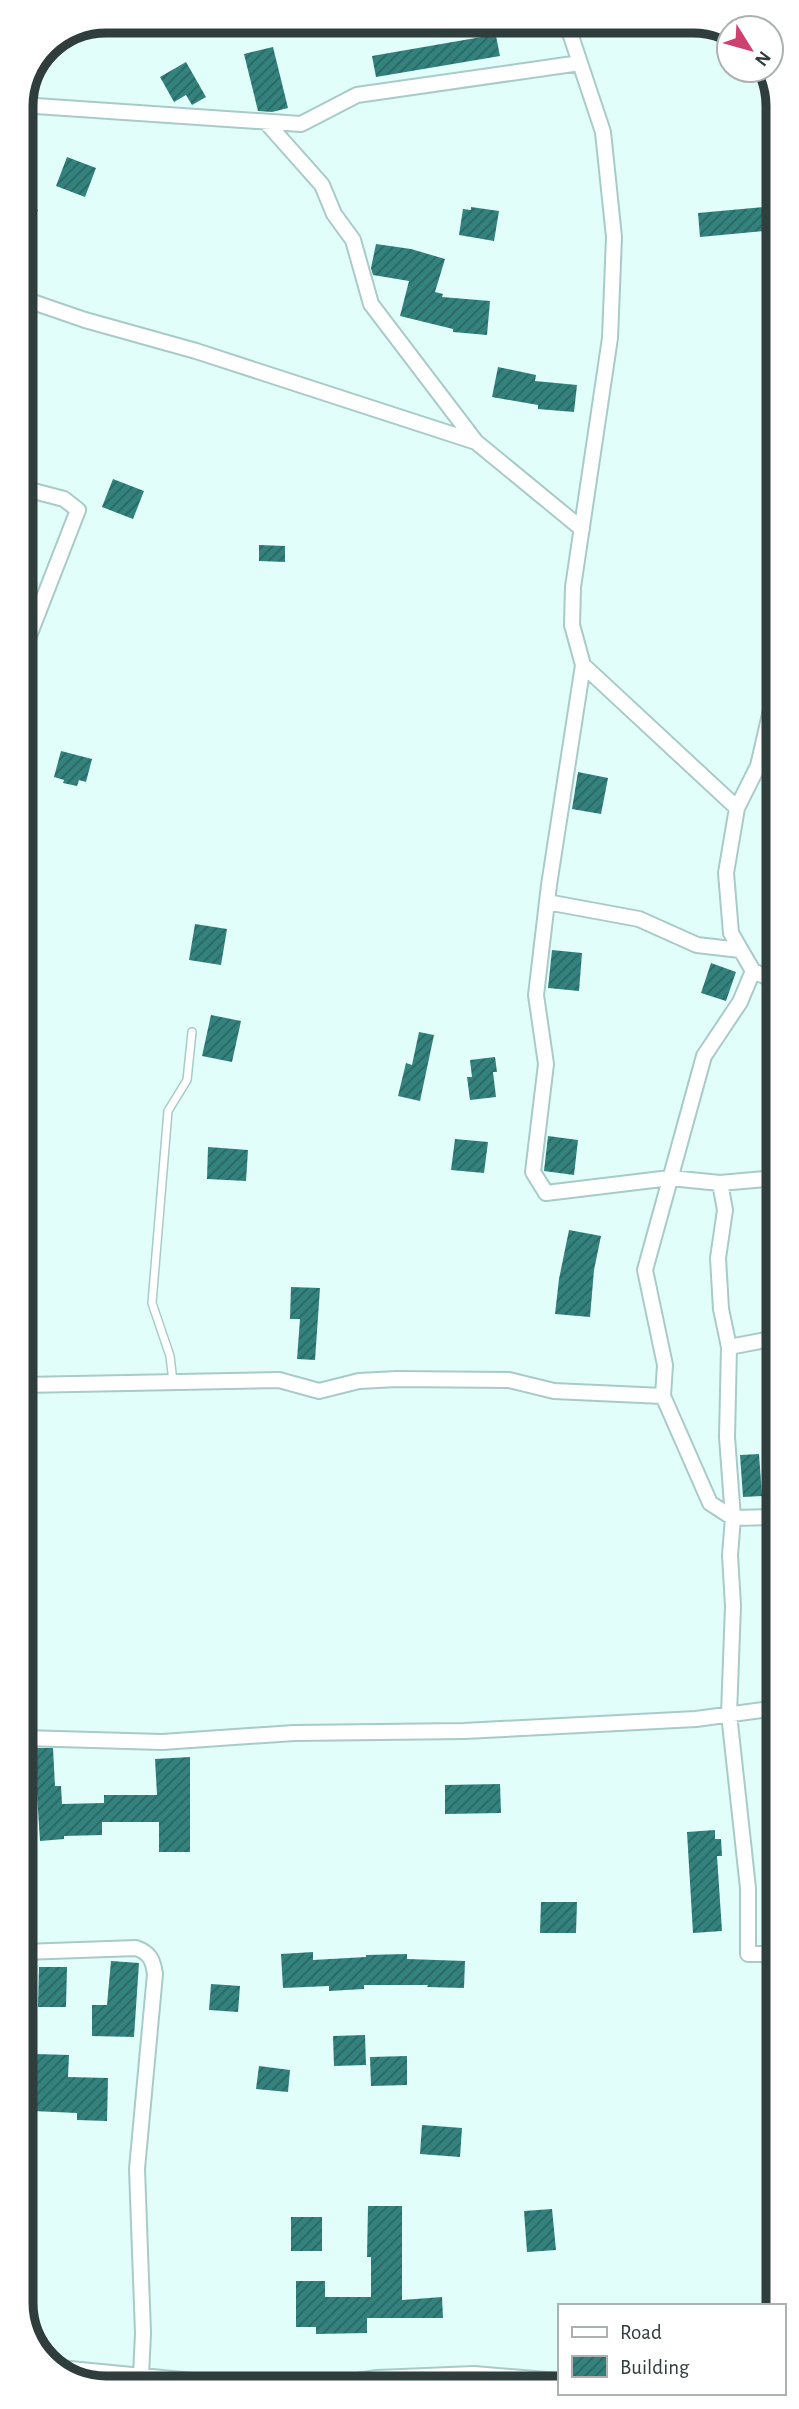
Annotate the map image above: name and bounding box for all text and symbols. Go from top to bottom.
north arrow [715,14,785,84]
text: N [751,47,774,69]
legend [558,2304,785,2395]
text: Road [620,2322,662,2343]
text: Building [620,2357,690,2378]

